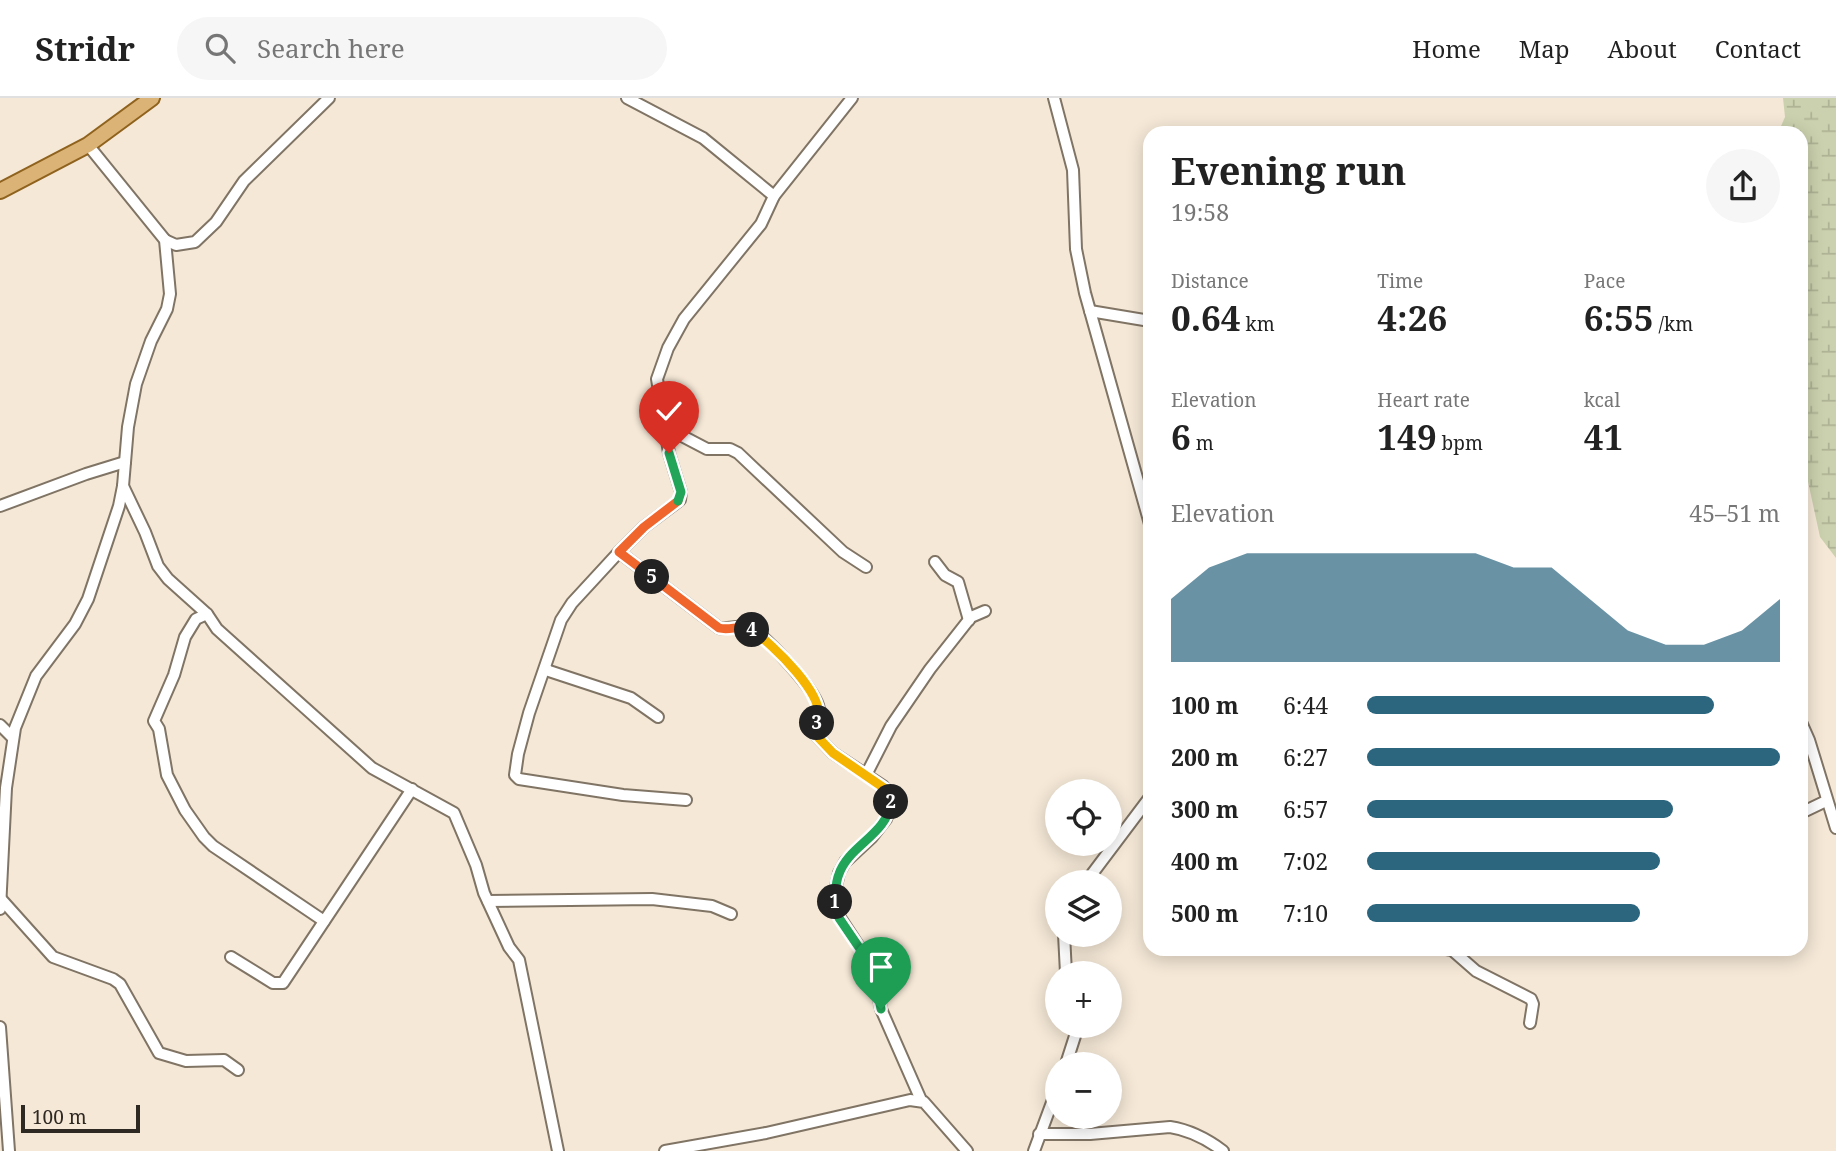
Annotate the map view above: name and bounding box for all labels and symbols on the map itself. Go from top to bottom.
pin [639,381,699,453]
pin: 5 [634,560,670,594]
pin: 4 [734,612,770,648]
pin: 3 [800,706,834,740]
pin: 2 [874,784,908,820]
pin: 1 [818,884,852,920]
pin [851,937,911,1009]
scale bar [21,1102,140,1134]

